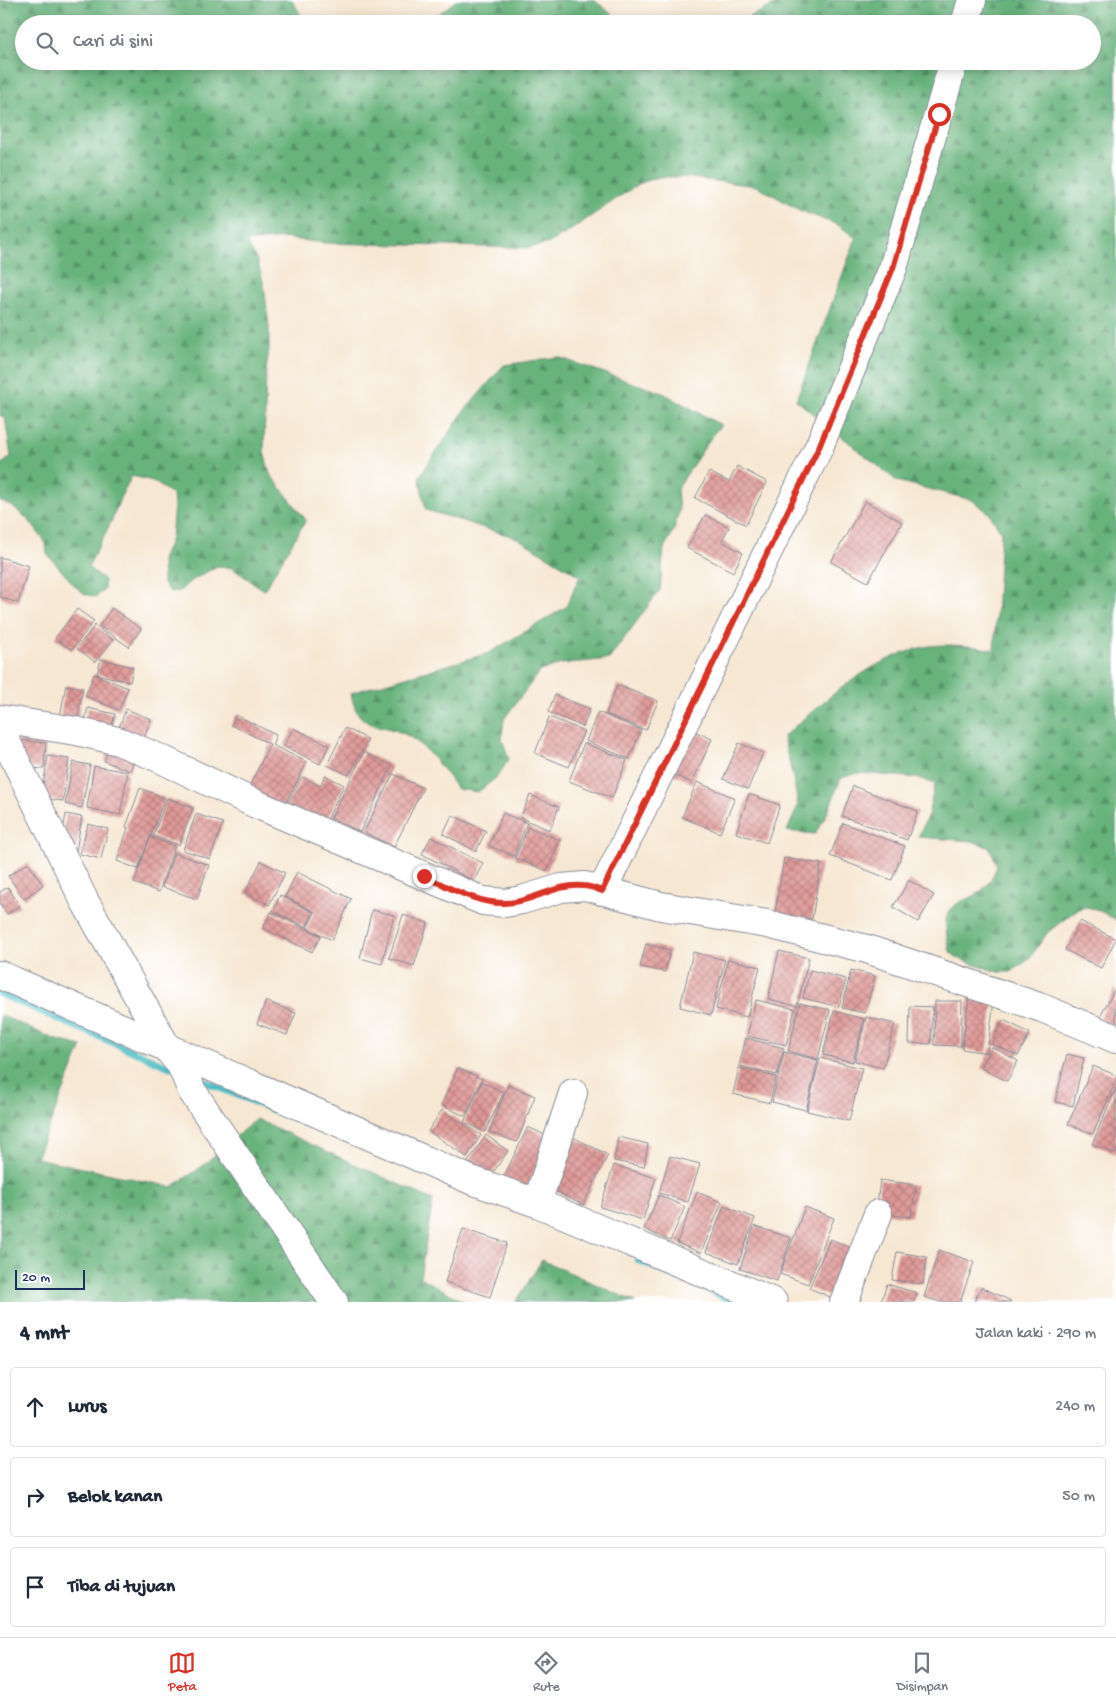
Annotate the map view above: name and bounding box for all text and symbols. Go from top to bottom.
search box [15,15,1101,70]
icon: search [33,29,61,57]
text: Cari di sini [73,31,153,54]
route start [928,103,951,126]
route end [413,865,436,888]
scale bar [15,1267,85,1290]
text: 20 m [22,1270,50,1287]
text: 4 mnt [20,1322,68,1347]
text: Jalan kaki · 290 m [976,1325,1096,1344]
icon: ahead [21,1393,49,1421]
text: Lurus [68,1396,107,1419]
text: 240 m [1055,1398,1095,1417]
icon: right [21,1483,49,1511]
text: Belok kanan [68,1486,162,1509]
text: 50 m [1062,1488,1095,1507]
icon: arrive [21,1573,49,1601]
text: Tiba di tujuan [68,1576,175,1599]
tab: Peta [168,1649,196,1696]
tab: Rute [532,1649,560,1696]
tab: Disimpan [896,1649,948,1696]

